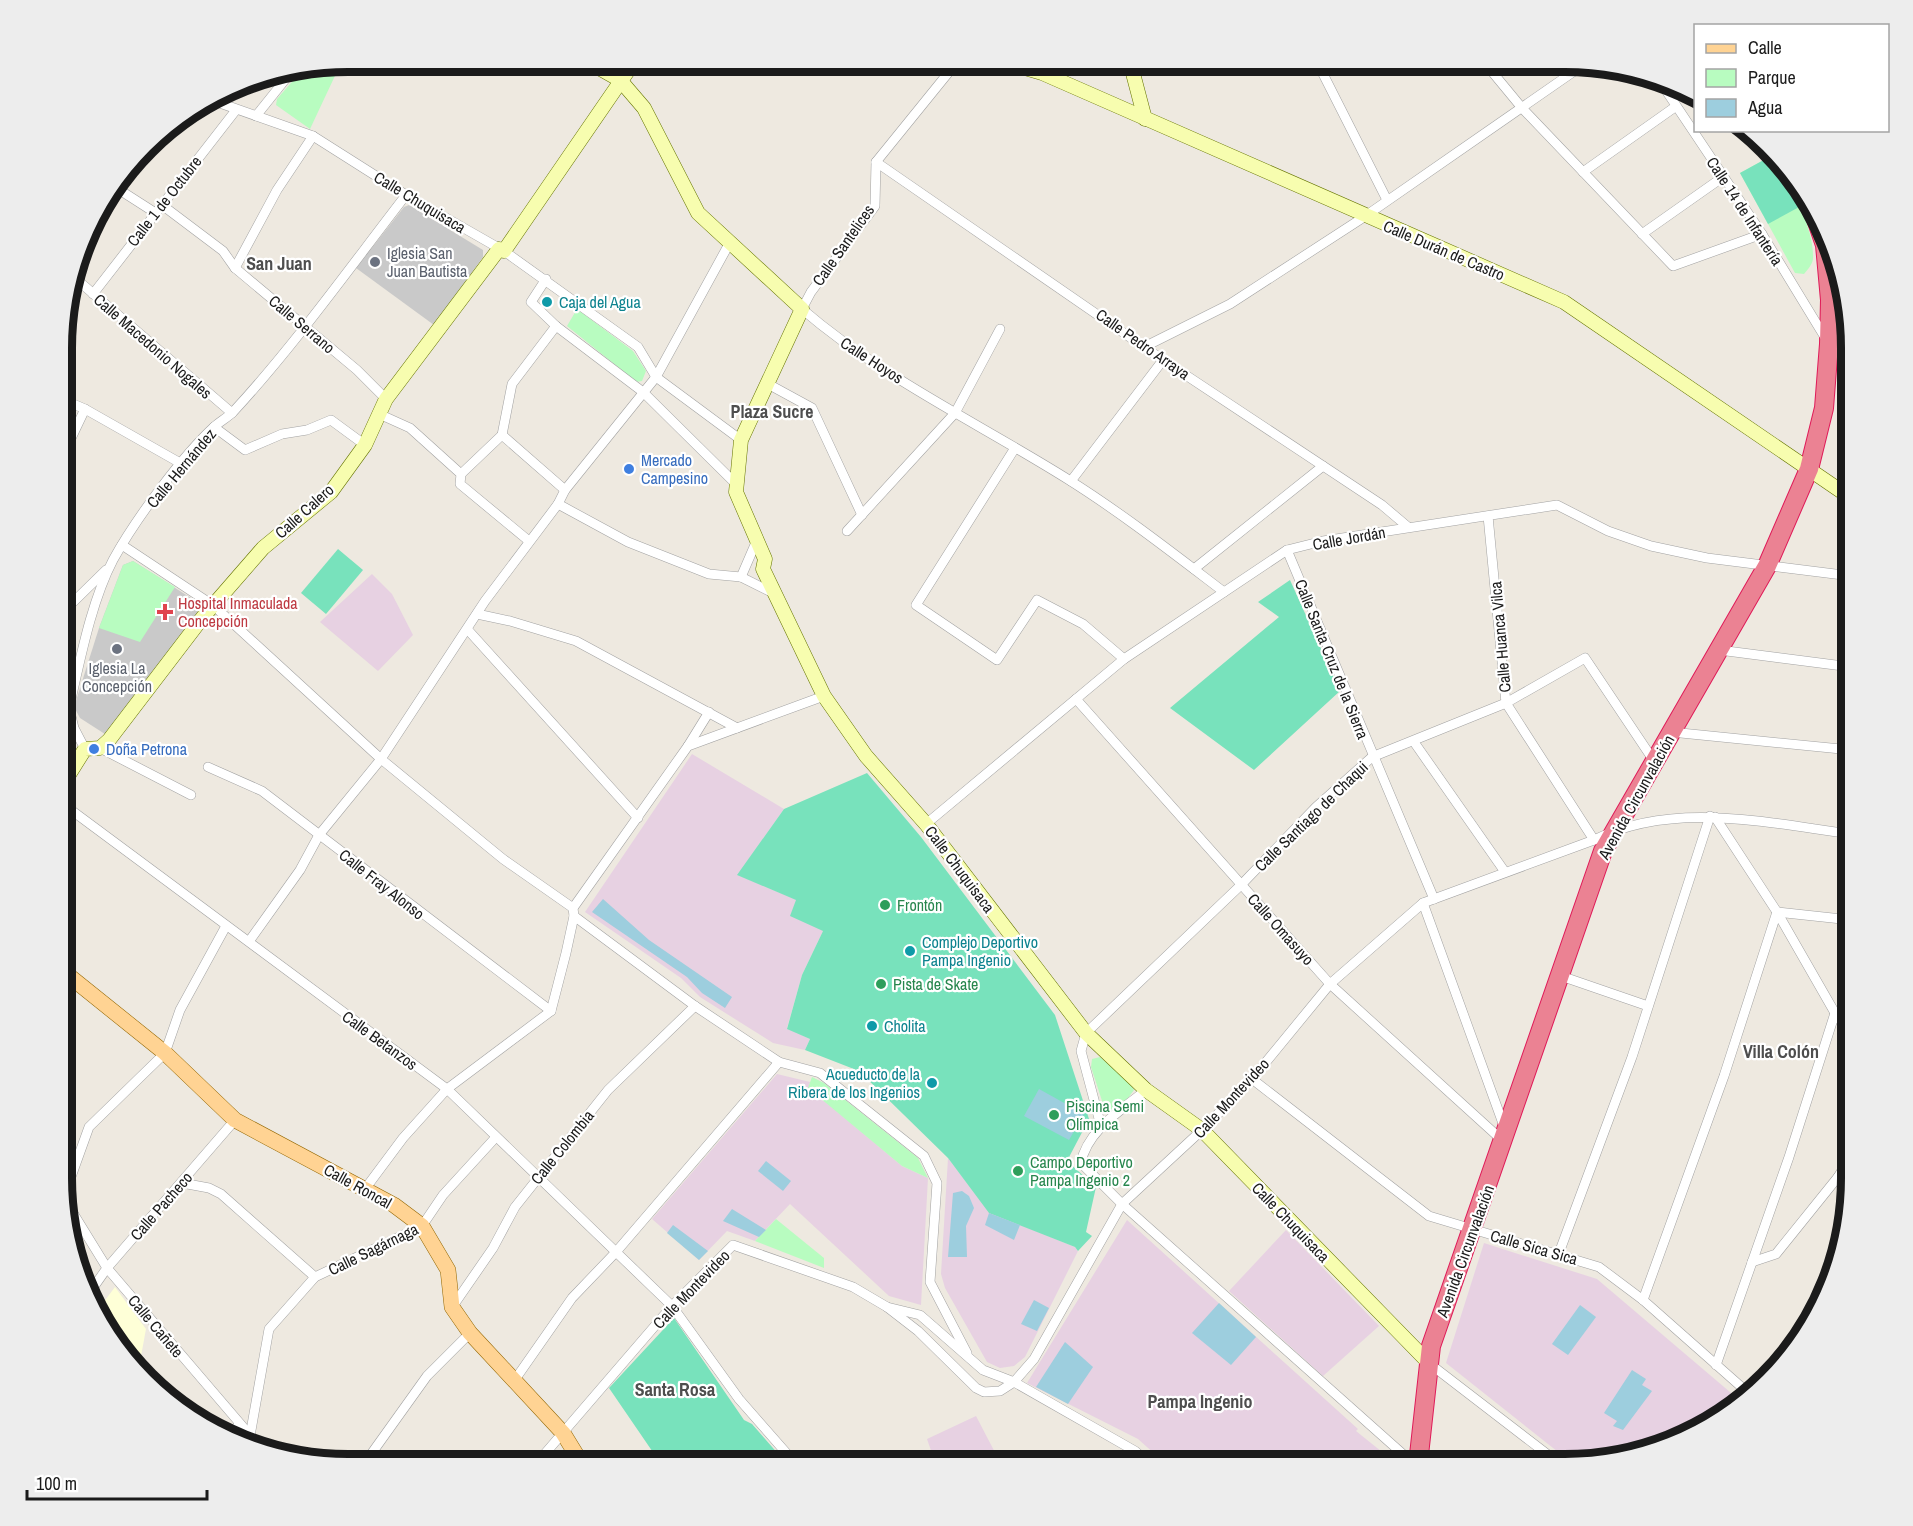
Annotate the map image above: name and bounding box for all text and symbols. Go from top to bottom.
legend [1694,24,1889,132]
text: Calle [1748,35,1782,60]
text: Parque [1748,65,1796,90]
text: Agua [1747,95,1782,120]
street label: Calle 1 de Octubre [122,151,206,251]
street label: Calle 14 de Infantería [1702,152,1789,270]
street label: Calle Chuquisaca [370,166,471,238]
street label: Calle Santelices [807,200,879,290]
street label: Calle Durán de Castro [1380,215,1508,285]
place label: Iglesia San Juan Bautista [387,242,468,282]
district label: San Juan [246,251,312,276]
marker: Iglesia San Juan Bautista [368,255,382,269]
street label: Calle Macedonio Nogales [89,288,217,404]
street label: Calle Serrano [264,290,340,358]
place label: Caja del Agua [559,291,641,313]
marker: Caja del Agua [540,295,554,309]
street label: Calle Pedro Arraya [1092,303,1195,385]
street label: Calle Hoyos [836,332,908,388]
district label: Plaza Sucre [731,399,813,424]
street label: Calle Hernández [141,423,221,512]
place label: Mercado Campesino [641,449,708,489]
marker: Mercado Campesino [622,462,636,476]
street label: Calle Calero [270,479,338,543]
street label: Calle Jordán [1311,521,1387,555]
street label: Calle Santa Cruz de la Sierra [1290,576,1374,743]
street label: Calle Huanca Vilca [1484,580,1516,693]
place label: Hospital Inmaculada Concepción [178,592,298,632]
marker: Hospital Inmaculada Concepción [156,603,174,621]
marker: Iglesia La Concepción [110,642,124,656]
place label: Iglesia La Concepción [82,657,152,697]
street label: Avenida Circunvalación [1592,731,1679,864]
place label: Doña Petrona [106,738,188,760]
marker: Doña Petrona [87,742,101,756]
street label: Calle Santiago de Chaqui [1249,756,1373,876]
street label: Calle Chuquisaca [920,821,1000,918]
street label: Calle Fray Alonso [335,844,429,924]
street label: Calle Omasuyo [1243,888,1319,970]
place label: Frontón [897,894,942,916]
marker: Frontón [878,898,892,912]
place label: Complejo Deportivo Pampa Ingenio [922,931,1038,971]
marker: Complejo Deportivo Pampa Ingenio [903,944,917,958]
place label: Pista de Skate [893,973,978,995]
marker: Pista de Skate [874,977,888,991]
street label: Calle Betanzos [338,1005,422,1075]
place label: Cholita [884,1015,926,1037]
marker: Cholita [865,1019,879,1033]
district label: Villa Colón [1743,1039,1819,1064]
street label: Calle Montevideo [1188,1053,1274,1143]
place label: Acueducto de la Ribera de los Ingenios [788,1063,921,1103]
marker: Acueducto de la Ribera de los Ingenios [925,1076,939,1090]
place label: Piscina Semi Olímpica [1066,1095,1144,1135]
street label: Calle Colombia [525,1105,599,1189]
marker: Piscina Semi Olímpica [1047,1108,1061,1122]
place label: Campo Deportivo Pampa Ingenio 2 [1030,1151,1133,1191]
street label: Calle Roncal [320,1158,396,1214]
marker: Campo Deportivo Pampa Ingenio 2 [1011,1164,1025,1178]
street label: Calle Pacheco [125,1167,197,1245]
street label: Calle Chuquisaca [1247,1177,1335,1267]
street label: Avenida Circunvalación [1431,1182,1499,1321]
street label: Calle Sagárnaga [324,1217,422,1280]
street label: Calle Sica Sica [1488,1224,1581,1270]
street label: Calle Montevideo [648,1245,734,1333]
street label: Calle Cañete [123,1290,189,1362]
district label: Santa Rosa [635,1377,716,1402]
district label: Pampa Ingenio [1148,1389,1253,1414]
scale bar [27,1463,207,1501]
text: 100 m [36,1471,77,1496]

